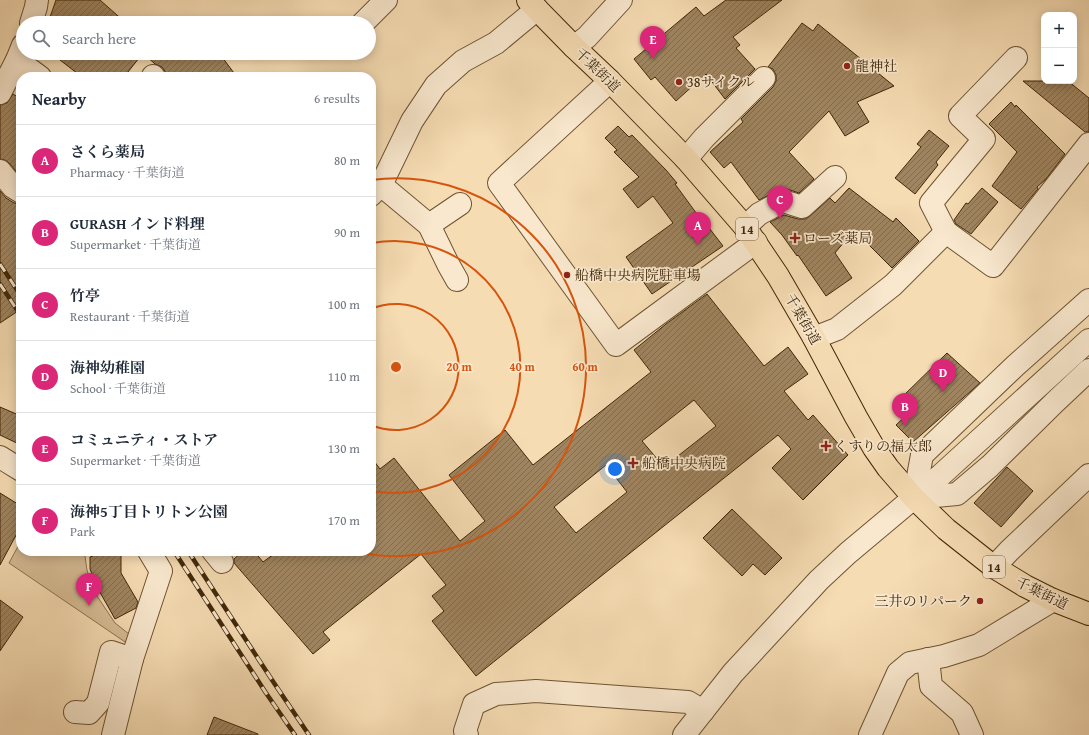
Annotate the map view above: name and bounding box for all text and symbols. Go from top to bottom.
map controls [1041,12,1077,84]
button: + [1041,12,1077,48]
search box [16,16,376,60]
pin: E [640,26,666,59]
icon: search [30,27,52,49]
text: Search here [62,28,136,49]
street label: 千葉街道 [571,43,625,97]
button: − [1041,48,1077,84]
place label: 龍神社 [855,56,897,76]
marker: 龍神社 [842,61,852,71]
place label: 38サイクル [687,72,755,92]
marker: 38サイクル [674,77,684,87]
text: Nearby [32,86,86,111]
text: 6 results [314,89,360,108]
text: さくら薬局 [70,141,145,162]
text: A [41,151,49,170]
text: 80 m [334,151,360,170]
text: Pharmacy · 千葉街道 [70,163,185,182]
pin: C [767,186,793,219]
pin: A [685,212,711,245]
text: GURASH インド料理 [70,213,205,234]
road number: 14 [736,218,758,240]
text: B [41,223,49,242]
text: 90 m [334,223,360,242]
place label: ローズ薬局 [803,228,872,248]
marker: ローズ薬局 [790,233,800,243]
text: Supermarket · 千葉街道 [70,235,201,254]
place label: 船橋中央病院駐車場 [575,265,701,285]
marker: 船橋中央病院駐車場 [562,270,572,280]
text: 竹亭 [70,285,100,306]
street label: 千葉街道 [780,290,826,348]
text: C [41,295,49,314]
text: 100 m [328,295,360,314]
text: Restaurant · 千葉街道 [70,307,190,326]
text: 海神幼稚園 [70,357,145,378]
text: 20 m [446,358,472,375]
text: 40 m [509,358,535,375]
text: 60 m [572,358,598,375]
pin: D [930,359,956,392]
centre of rings [389,360,403,374]
text: D [41,367,49,386]
text: 110 m [328,367,360,386]
text: School · 千葉街道 [70,379,166,398]
pin: B [892,393,918,426]
text: コミュニティ・ストア [70,429,218,450]
place label: くすりの福太郎 [834,436,932,456]
text: E [42,439,48,458]
text: 130 m [328,439,360,458]
marker: くすりの福太郎 [821,441,831,451]
text: Supermarket · 千葉街道 [70,451,201,470]
place label: 船橋中央病院 [642,453,726,473]
marker: 船橋中央病院 [627,457,639,469]
your location [605,459,625,479]
text: 海神5丁目トリトン公園 [70,501,228,522]
text: F [42,511,48,530]
text: 170 m [328,511,360,530]
text: Park [70,522,95,541]
road number: 14 [983,556,1005,578]
street label: 千葉街道 [1012,572,1072,614]
pin: F [76,573,102,606]
place label: 三井のリパーク [874,591,972,611]
marker: 三井のリパーク [975,596,985,606]

